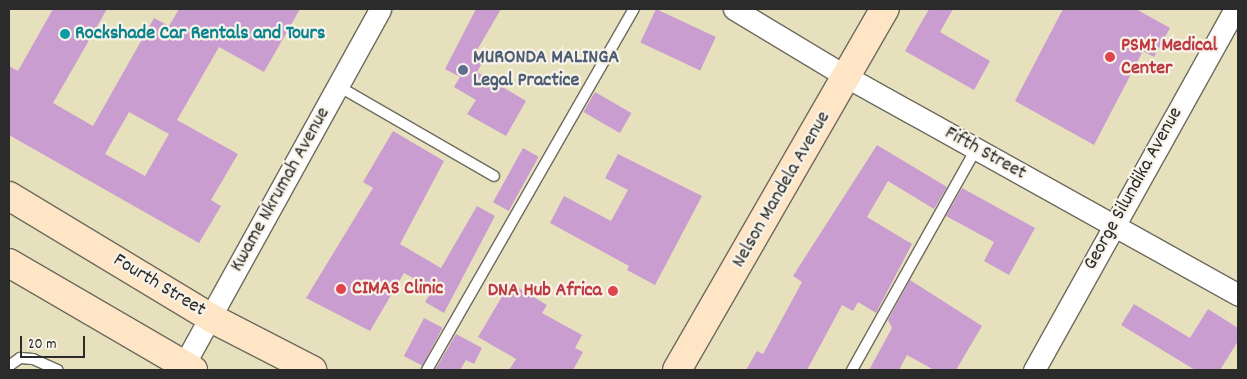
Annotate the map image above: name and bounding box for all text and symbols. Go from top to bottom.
place label: Rockshade Car Rentals and Tours [75,22,325,46]
marker: Rockshade Car Rentals and Tours [59,28,71,40]
place label: PSMI Medical Center [1121,34,1217,81]
place label: MURONDA MALINGA Legal Practice [473,46,619,93]
marker: PSMI Medical Center [1103,50,1117,64]
marker: MURONDA MALINGA Legal Practice [457,64,469,76]
street label: George Silundika Avenue [1079,103,1189,275]
street label: Kwame Nkrumah Avenue [226,104,336,276]
street label: Nelson Mandela Avenue [727,108,837,272]
street label: Fifth Street [940,122,1030,186]
street label: Fourth Street [108,249,210,323]
place label: CIMAS Clinic [352,277,443,301]
place label: DNA Hub Africa [488,279,602,303]
marker: CIMAS Clinic [334,282,348,296]
marker: DNA Hub Africa [606,284,620,298]
scale bar [22,326,88,358]
text: 20 m [28,334,56,356]

